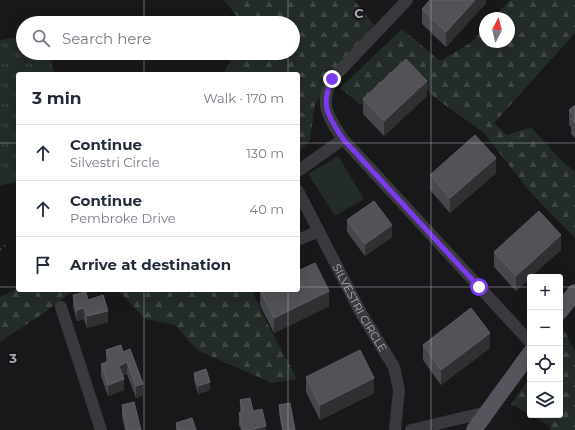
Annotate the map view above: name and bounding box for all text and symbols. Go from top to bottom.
text: C [354,5,364,21]
north arrow [479,12,515,48]
search box [16,16,300,60]
icon: search [30,27,52,49]
text: Search here [62,29,151,48]
route end [323,70,341,88]
text: 3 min [32,88,82,108]
text: Walk · 170 m [203,90,284,106]
text: Continue [70,135,142,154]
icon: ahead [32,142,54,164]
text: 130 m [246,145,284,161]
text: Silvestri Circle [70,154,160,170]
text: Continue [70,191,142,210]
icon: ahead [32,198,54,220]
text: 40 m [250,201,284,217]
text: Pembroke Drive [70,210,176,226]
icon: arrive [32,254,54,276]
text: Arrive at destination [70,255,231,274]
street label: SILVESTRI CIRCLE [330,261,390,354]
map controls [527,274,563,418]
button: + [527,274,563,310]
route start [470,278,488,296]
button: − [527,310,563,346]
button: locate [527,346,563,382]
text: 3 [8,350,17,366]
button: layers [527,382,563,418]

